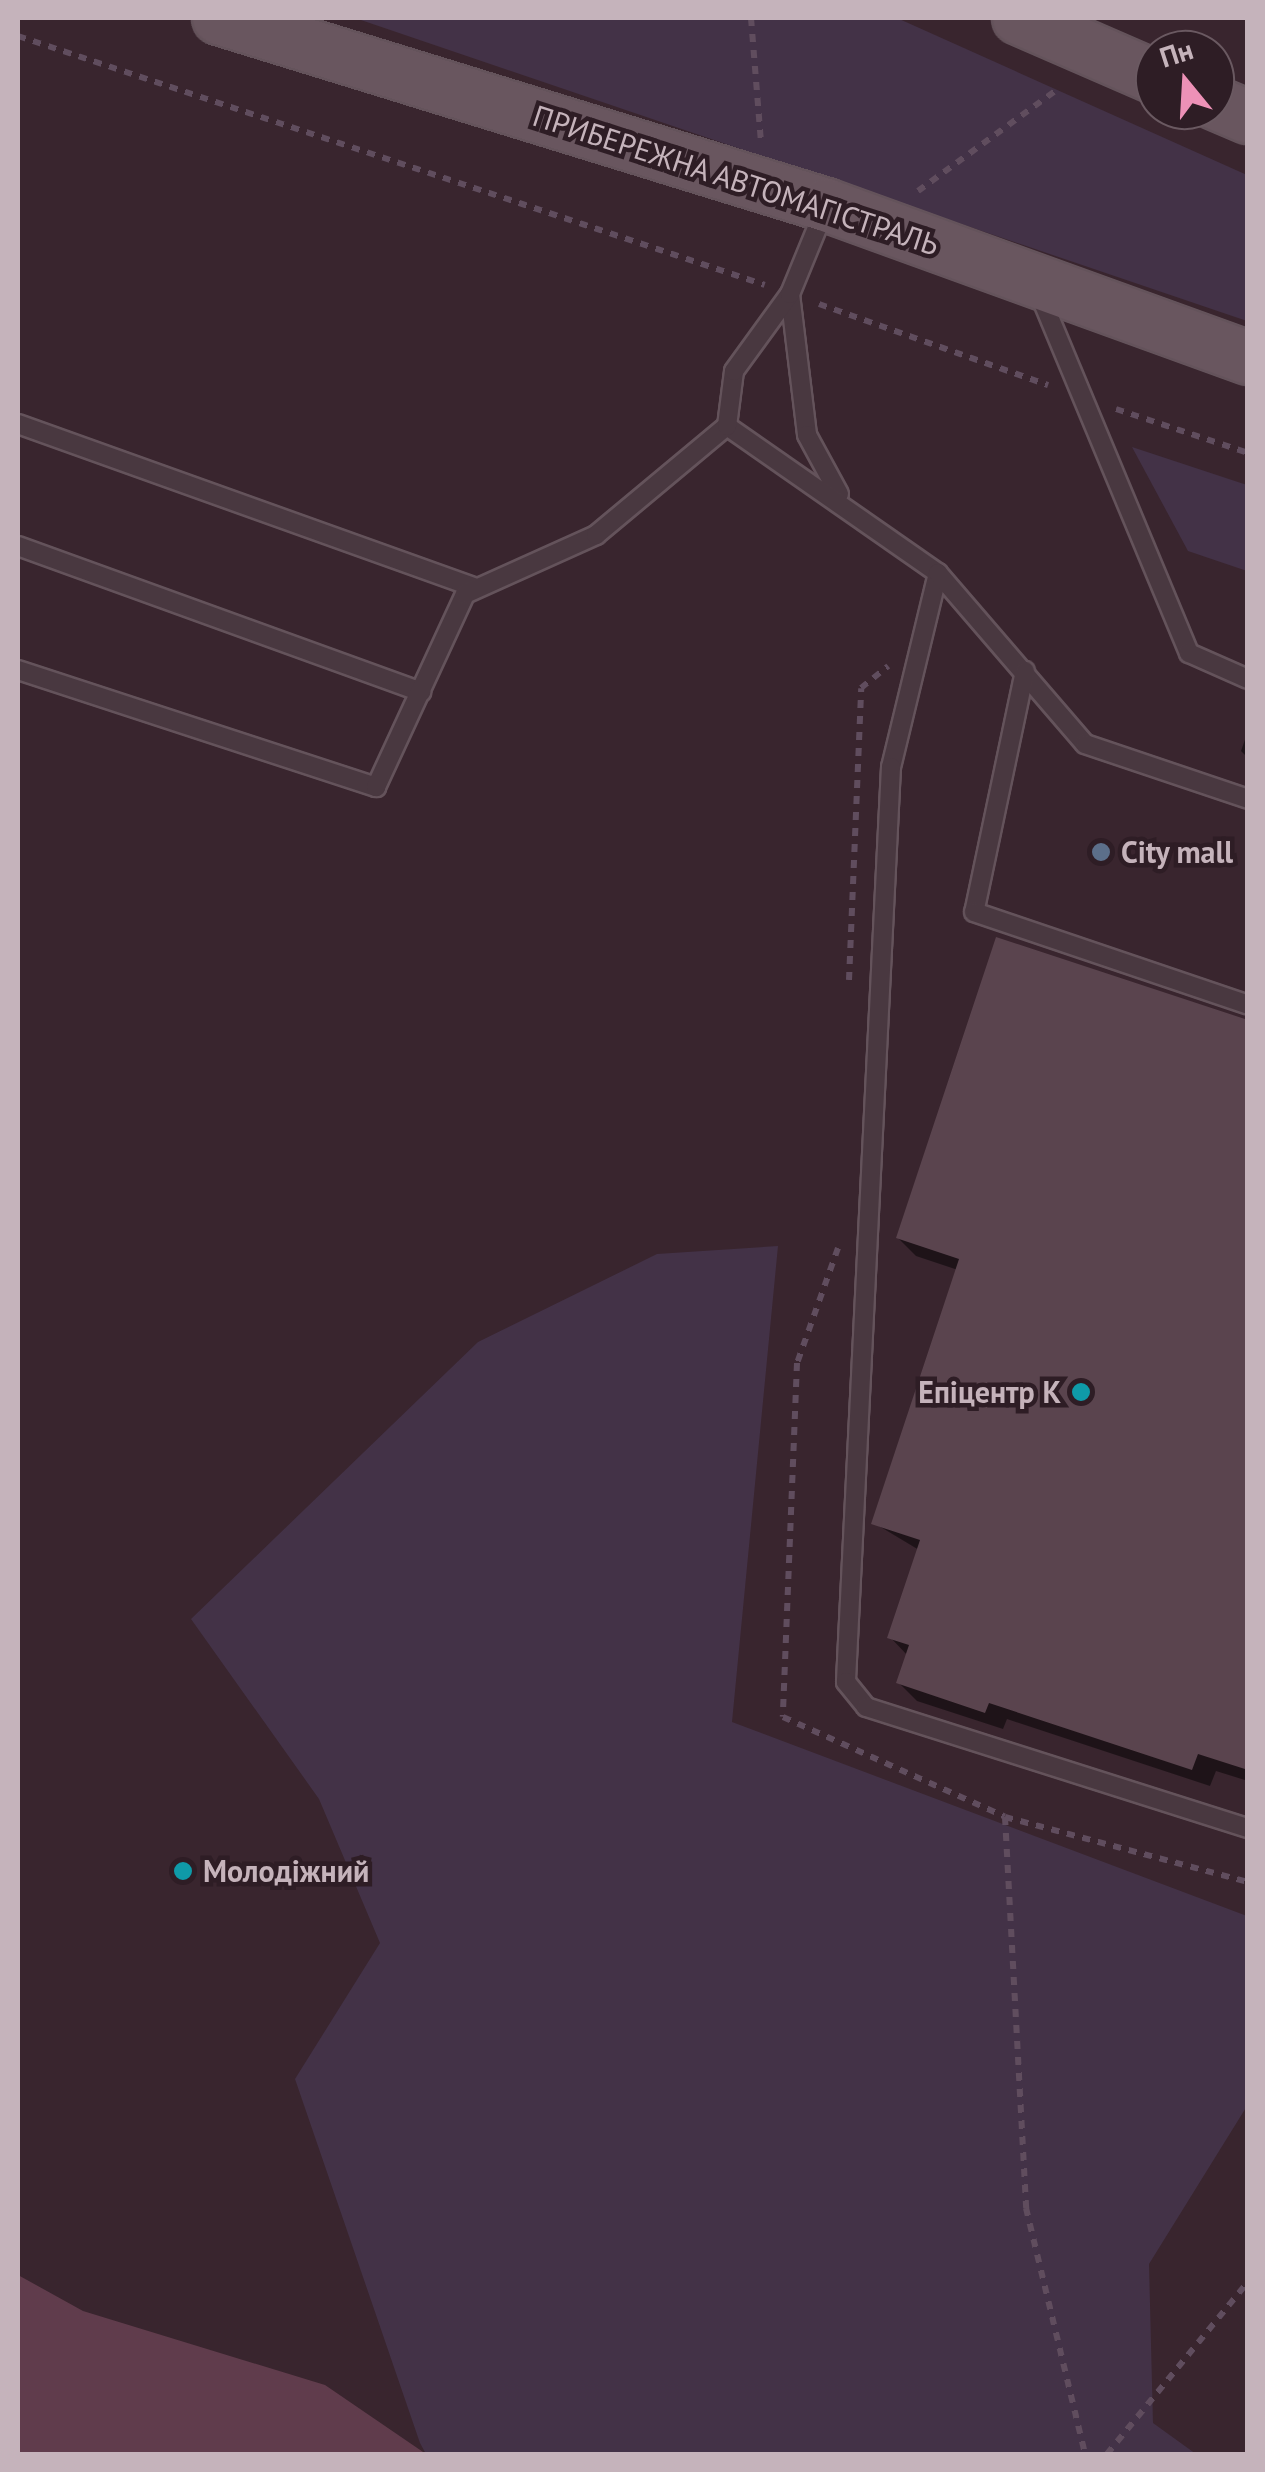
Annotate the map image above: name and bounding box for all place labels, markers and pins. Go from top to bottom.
place label: City mall [1121,834,1234,870]
marker: City mall [1090,841,1112,863]
place label: Епіцентр К [918,1374,1061,1410]
marker: Епіцентр К [1070,1381,1092,1403]
place label: Молодіжний [203,1853,369,1889]
marker: Молодіжний [172,1860,194,1882]

